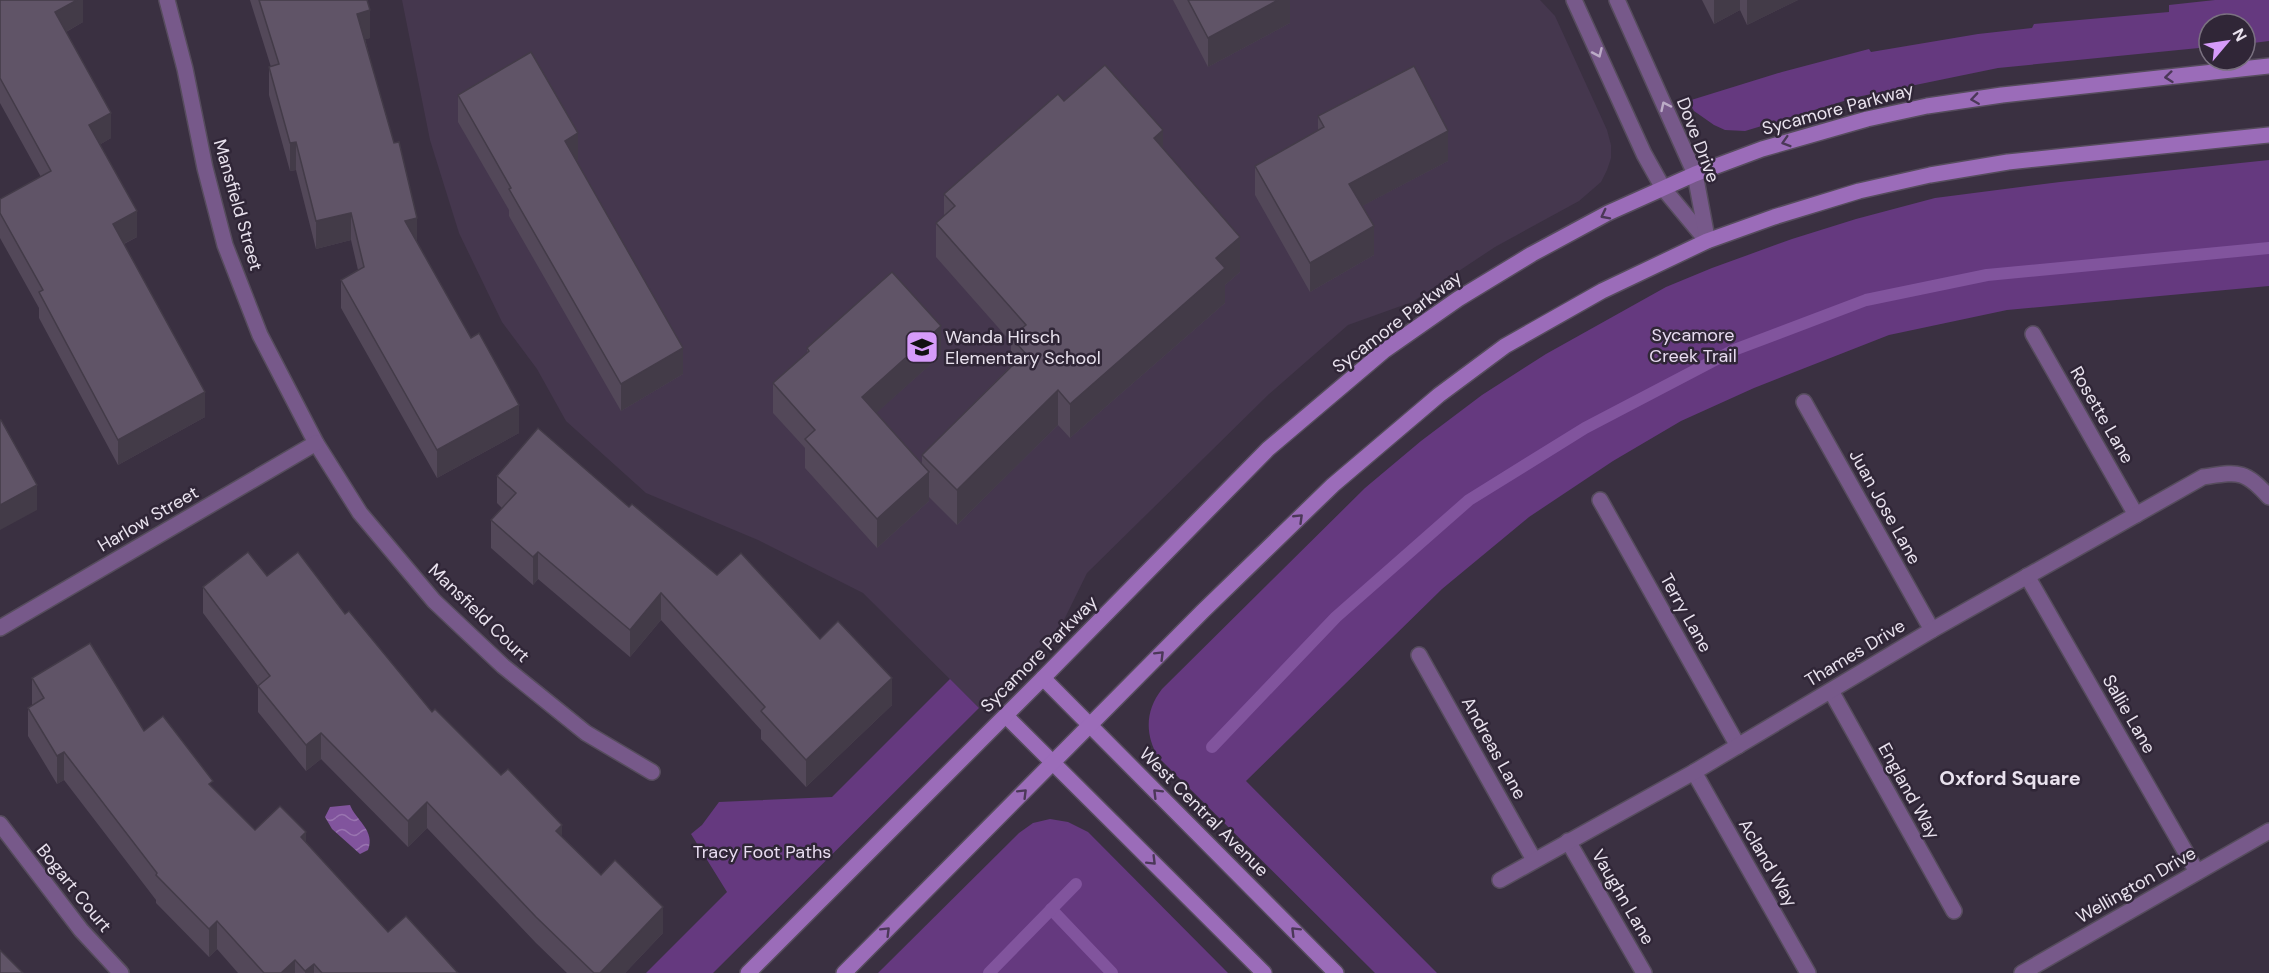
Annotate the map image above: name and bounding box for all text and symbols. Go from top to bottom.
north arrow [2197,12,2257,72]
text: N [2228,25,2252,45]
one-way arrow [1591,47,1603,58]
one-way arrow [2165,70,2174,83]
street label: Sycamore Parkway [1759,77,1917,141]
one-way arrow [1971,92,1980,104]
street label: Dove Drive [1671,94,1725,186]
one-way arrow [1661,101,1673,112]
one-way arrow [1781,135,1791,147]
street label: Mansfield Street [208,136,268,274]
one-way arrow [1600,207,1611,219]
street label: Sycamore Parkway [1327,265,1467,379]
park label: Sycamore Creek Trail [1649,323,1737,368]
place label: Wanda Hirsch Elementary School [945,325,1101,370]
school or university icon: Wanda Hirsch Elementary School [904,329,940,365]
street label: Rosette Lane [2064,362,2140,468]
street label: Juan Jose Lane [1844,445,1926,569]
street label: Harlow Street [93,480,203,558]
one-way arrow [1292,514,1303,525]
street label: Mansfield Court [423,558,535,668]
street label: Terry Lane [1654,569,1718,657]
street label: Sycamore Parkway [975,590,1103,718]
street label: Thames Drive [1800,614,1910,692]
one-way arrow [1153,651,1164,662]
street label: Sallie Lane [2097,670,2161,758]
street label: Andreas Lane [1456,693,1532,803]
street label: England Way [1873,738,1945,844]
street label: West Central Avenue [1134,742,1274,882]
district label: Oxford Square [1939,765,2081,791]
one-way arrow [1015,789,1026,800]
one-way arrow [1154,789,1165,800]
street label: Acland Way [1733,815,1803,911]
street label: Bogart Court [31,839,117,937]
park label: Tracy Foot Paths [693,840,831,864]
street label: Wellington Drive [2072,841,2200,929]
street label: Vaughn Lane [1586,845,1660,949]
one-way arrow [1144,853,1155,864]
one-way arrow [878,928,889,939]
one-way arrow [1291,928,1302,939]

